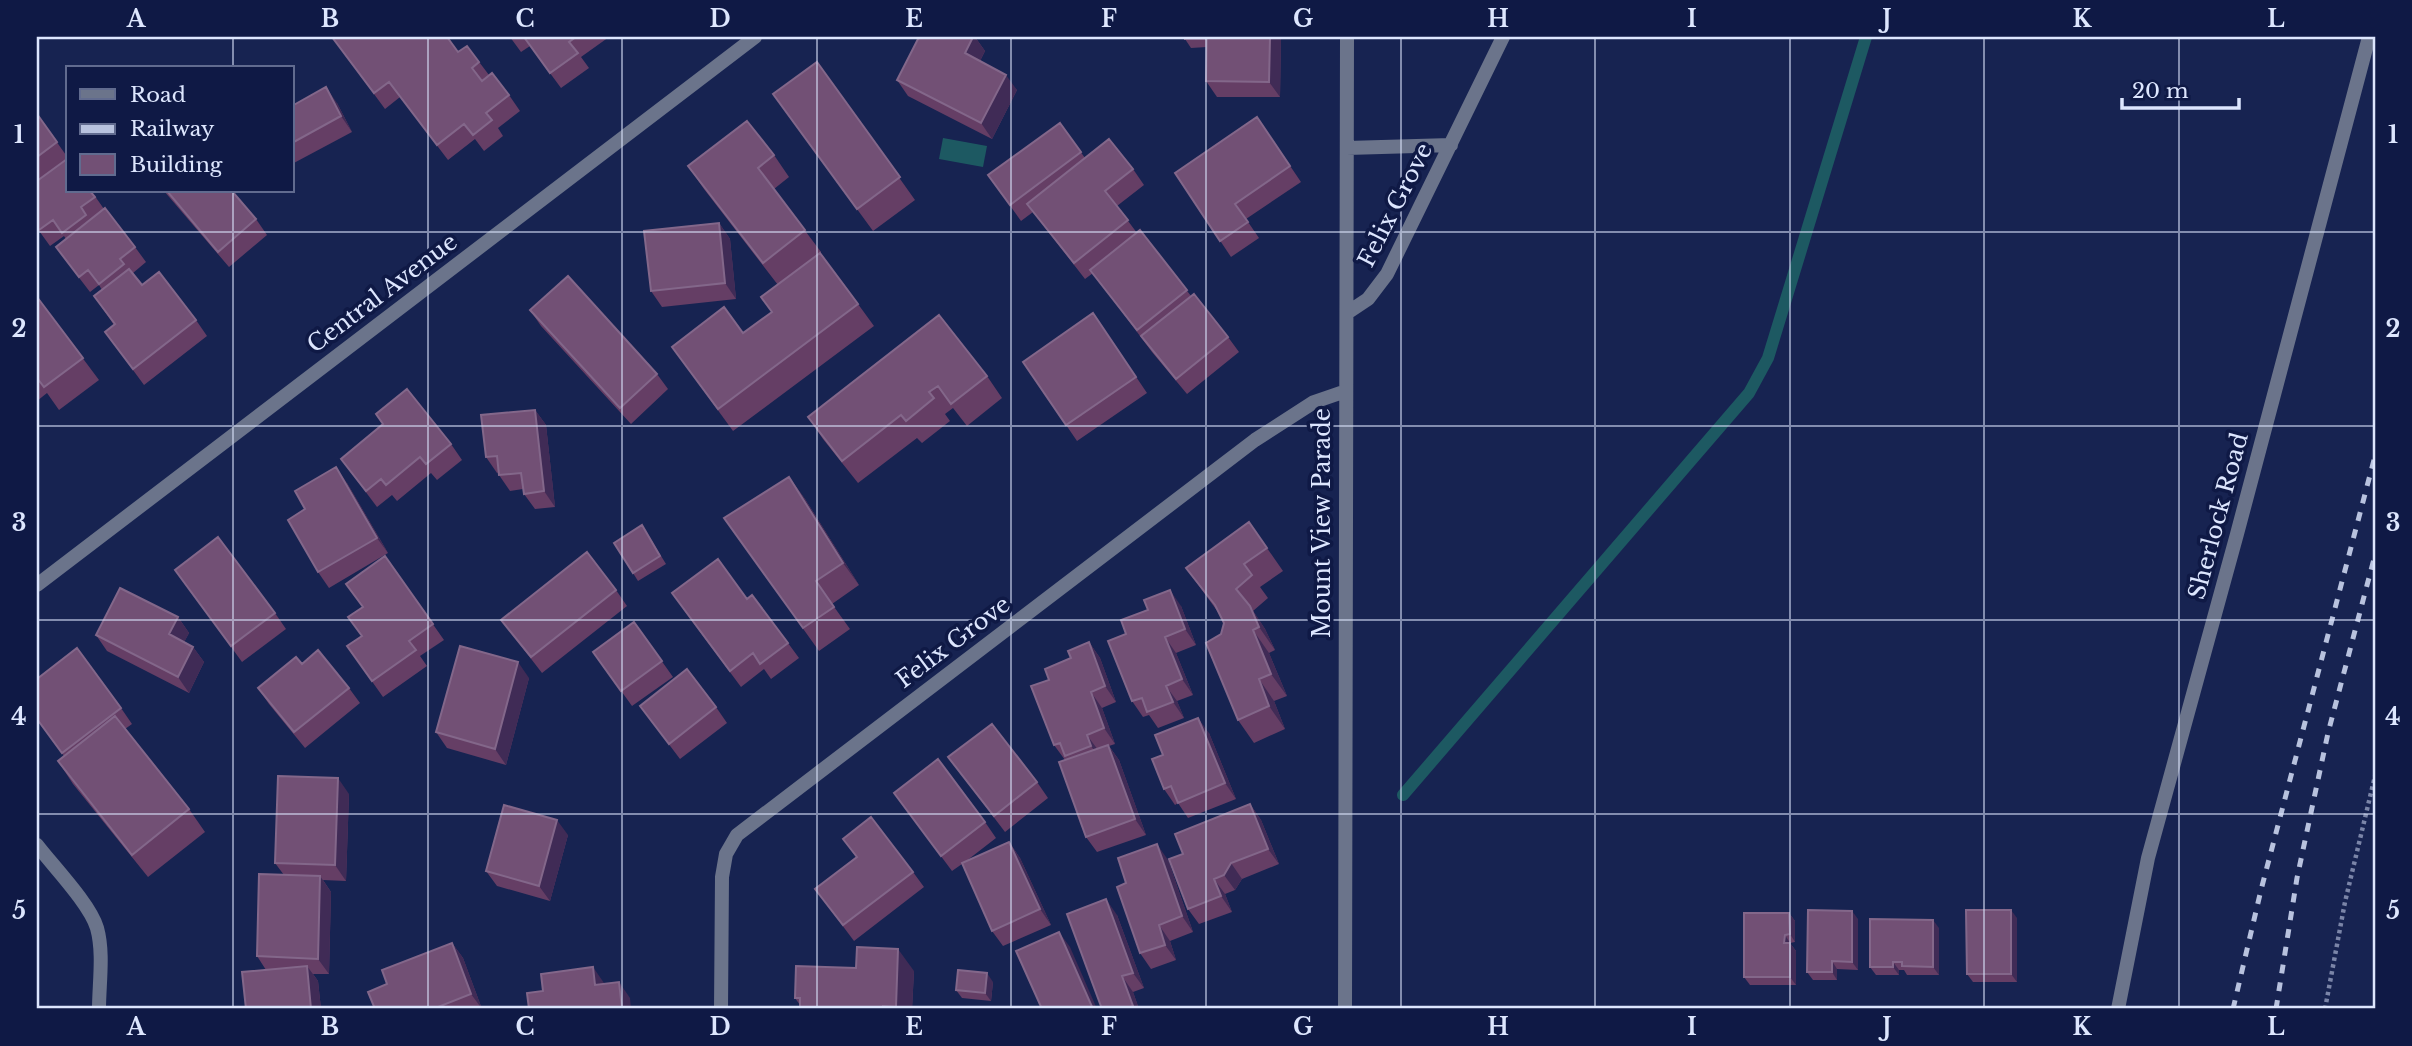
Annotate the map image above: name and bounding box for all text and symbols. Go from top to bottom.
text: A [126,5,147,33]
text: B [321,5,339,33]
text: C [516,5,534,33]
text: D [709,5,731,33]
text: E [905,5,923,33]
text: F [1101,5,1117,33]
text: G [1293,5,1313,33]
text: H [1487,5,1509,33]
text: I [1687,5,1697,33]
text: J [1878,5,1892,33]
text: K [2073,5,2093,33]
text: L [2267,5,2285,33]
legend [66,66,294,192]
scale bar [2122,66,2239,110]
text: 20 m [2132,78,2189,104]
text: Road [130,82,186,108]
text: Railway [130,116,215,142]
text: 1 [14,121,24,149]
text: 1 [2388,121,2398,149]
street label: Felix Grove [1352,138,1438,272]
text: Building [130,152,223,178]
street label: Central Avenue [301,227,463,359]
text: 2 [12,315,26,343]
text: 2 [2386,315,2400,343]
street label: Mount View Parade [1308,408,1336,638]
street label: Sherlock Road [2182,430,2254,602]
text: 3 [12,509,26,537]
text: 3 [2386,509,2400,537]
street label: Felix Grove [891,590,1015,694]
text: 4 [11,703,27,731]
text: 4 [2385,703,2401,731]
text: 5 [12,897,26,925]
text: 5 [2386,897,2400,925]
text: A [126,1013,147,1041]
text: B [321,1013,339,1041]
text: C [516,1013,534,1041]
text: D [709,1013,731,1041]
text: E [905,1013,923,1041]
text: F [1101,1013,1117,1041]
text: G [1293,1013,1313,1041]
text: H [1487,1013,1509,1041]
text: I [1687,1013,1697,1041]
text: J [1878,1013,1892,1041]
text: K [2073,1013,2093,1041]
text: L [2267,1013,2285,1041]

